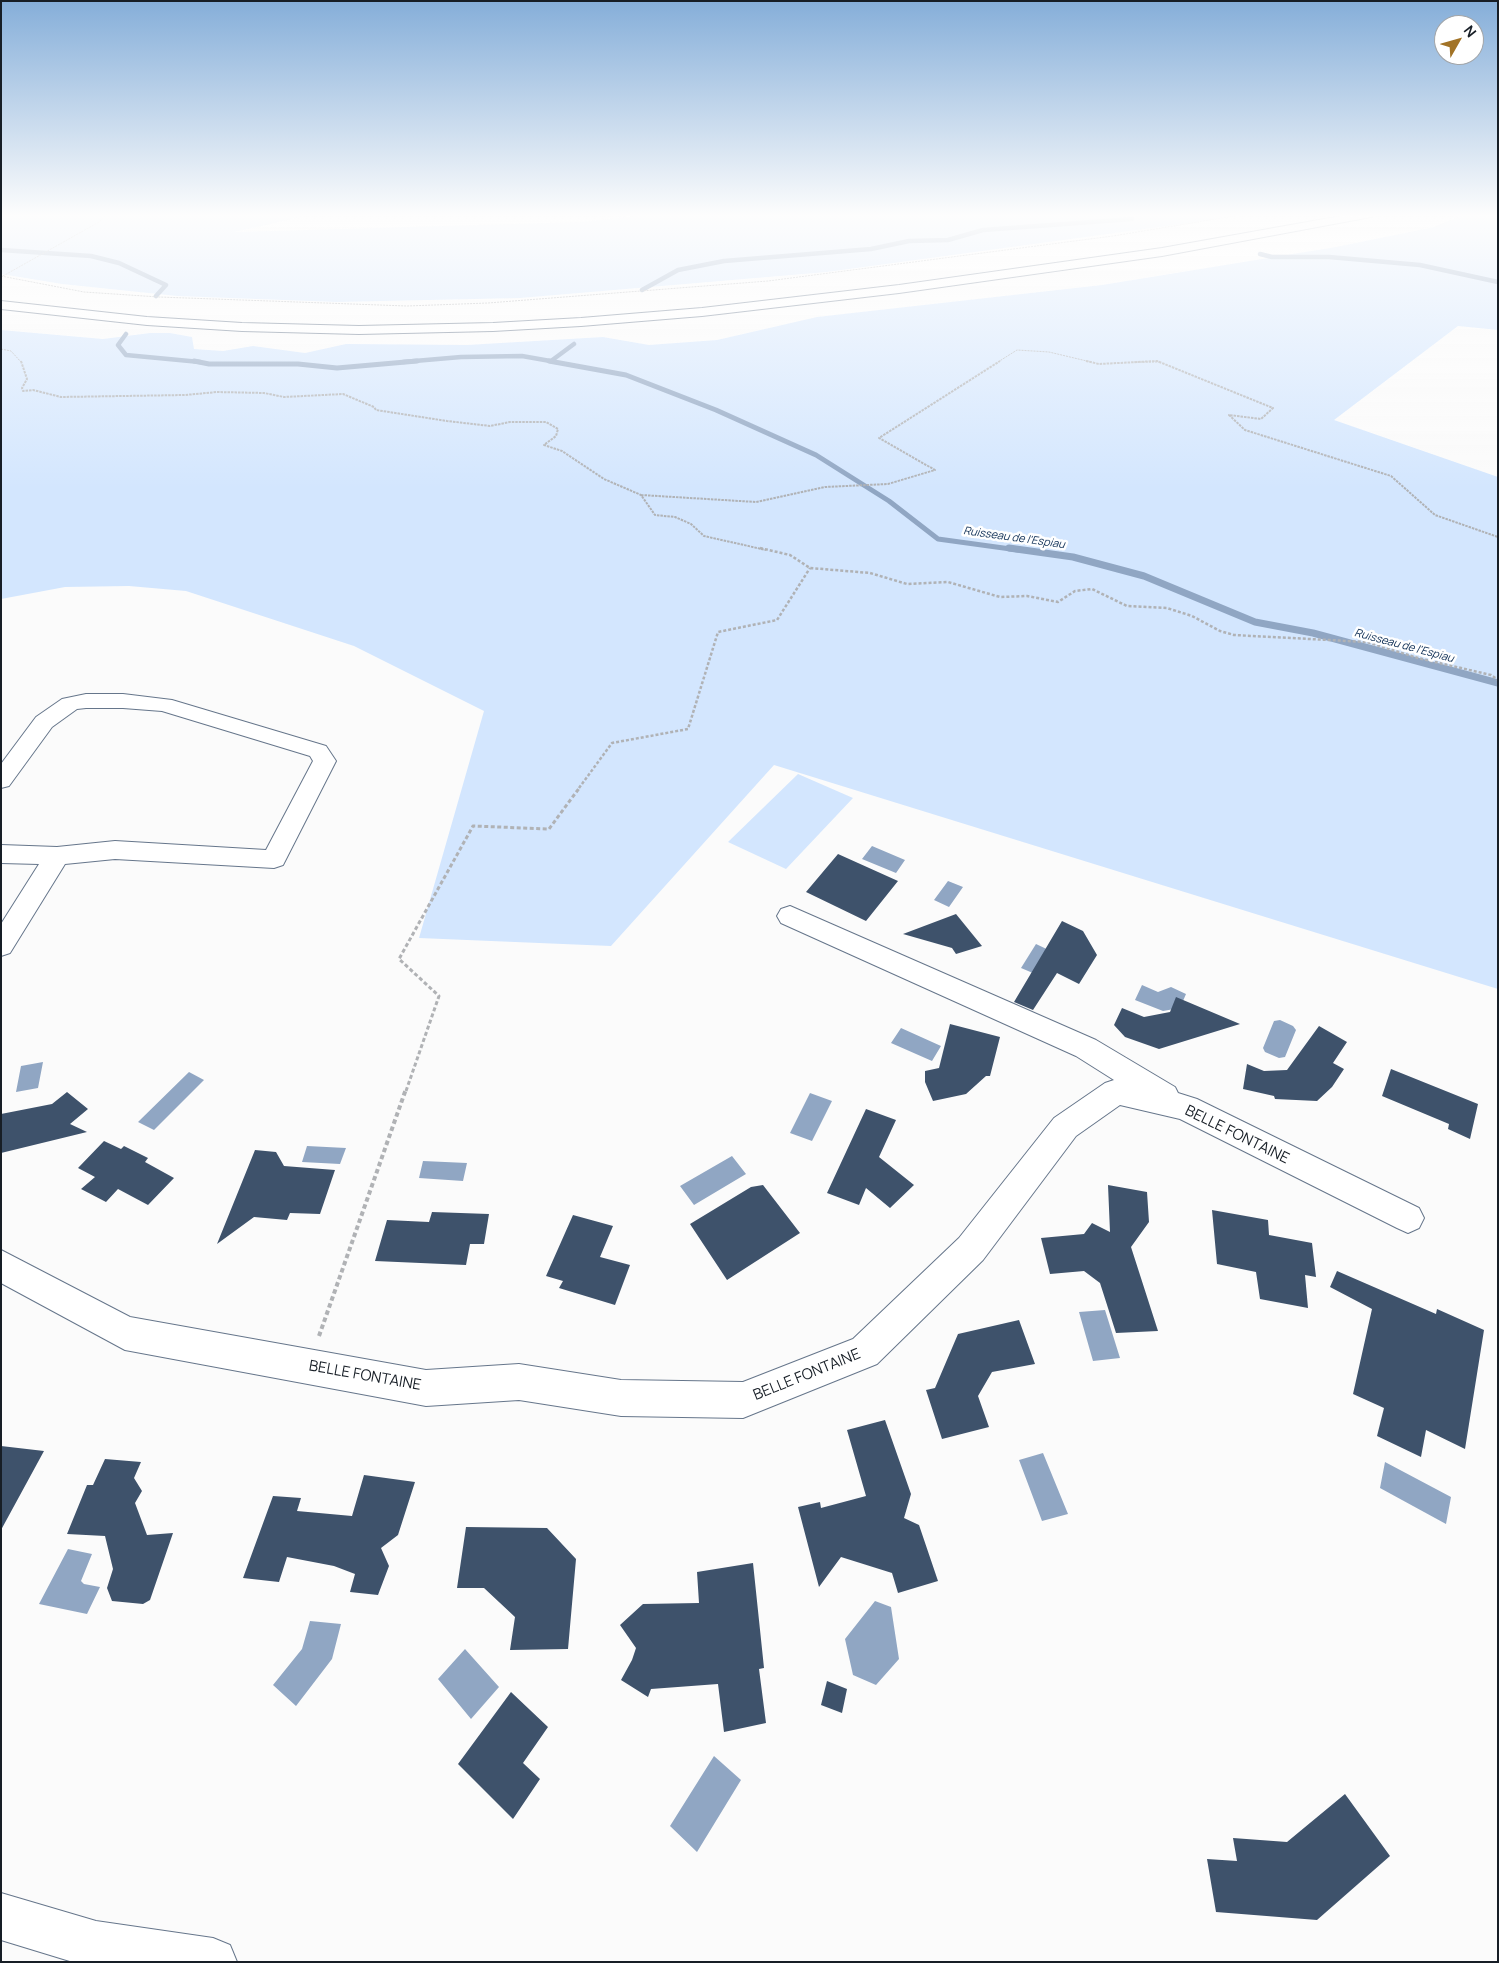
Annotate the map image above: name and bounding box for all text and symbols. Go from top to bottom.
north arrow [1434,15,1484,65]
text: N [1460,21,1481,41]
water label: Ruisseau de l'Espiau [962,524,1066,552]
water label: Ruisseau de l'Espiau [1353,626,1455,666]
street label: BELLE FONTAINE [1182,1102,1292,1168]
street label: BELLE FONTAINE [751,1345,863,1405]
street label: BELLE FONTAINE [307,1357,423,1395]

